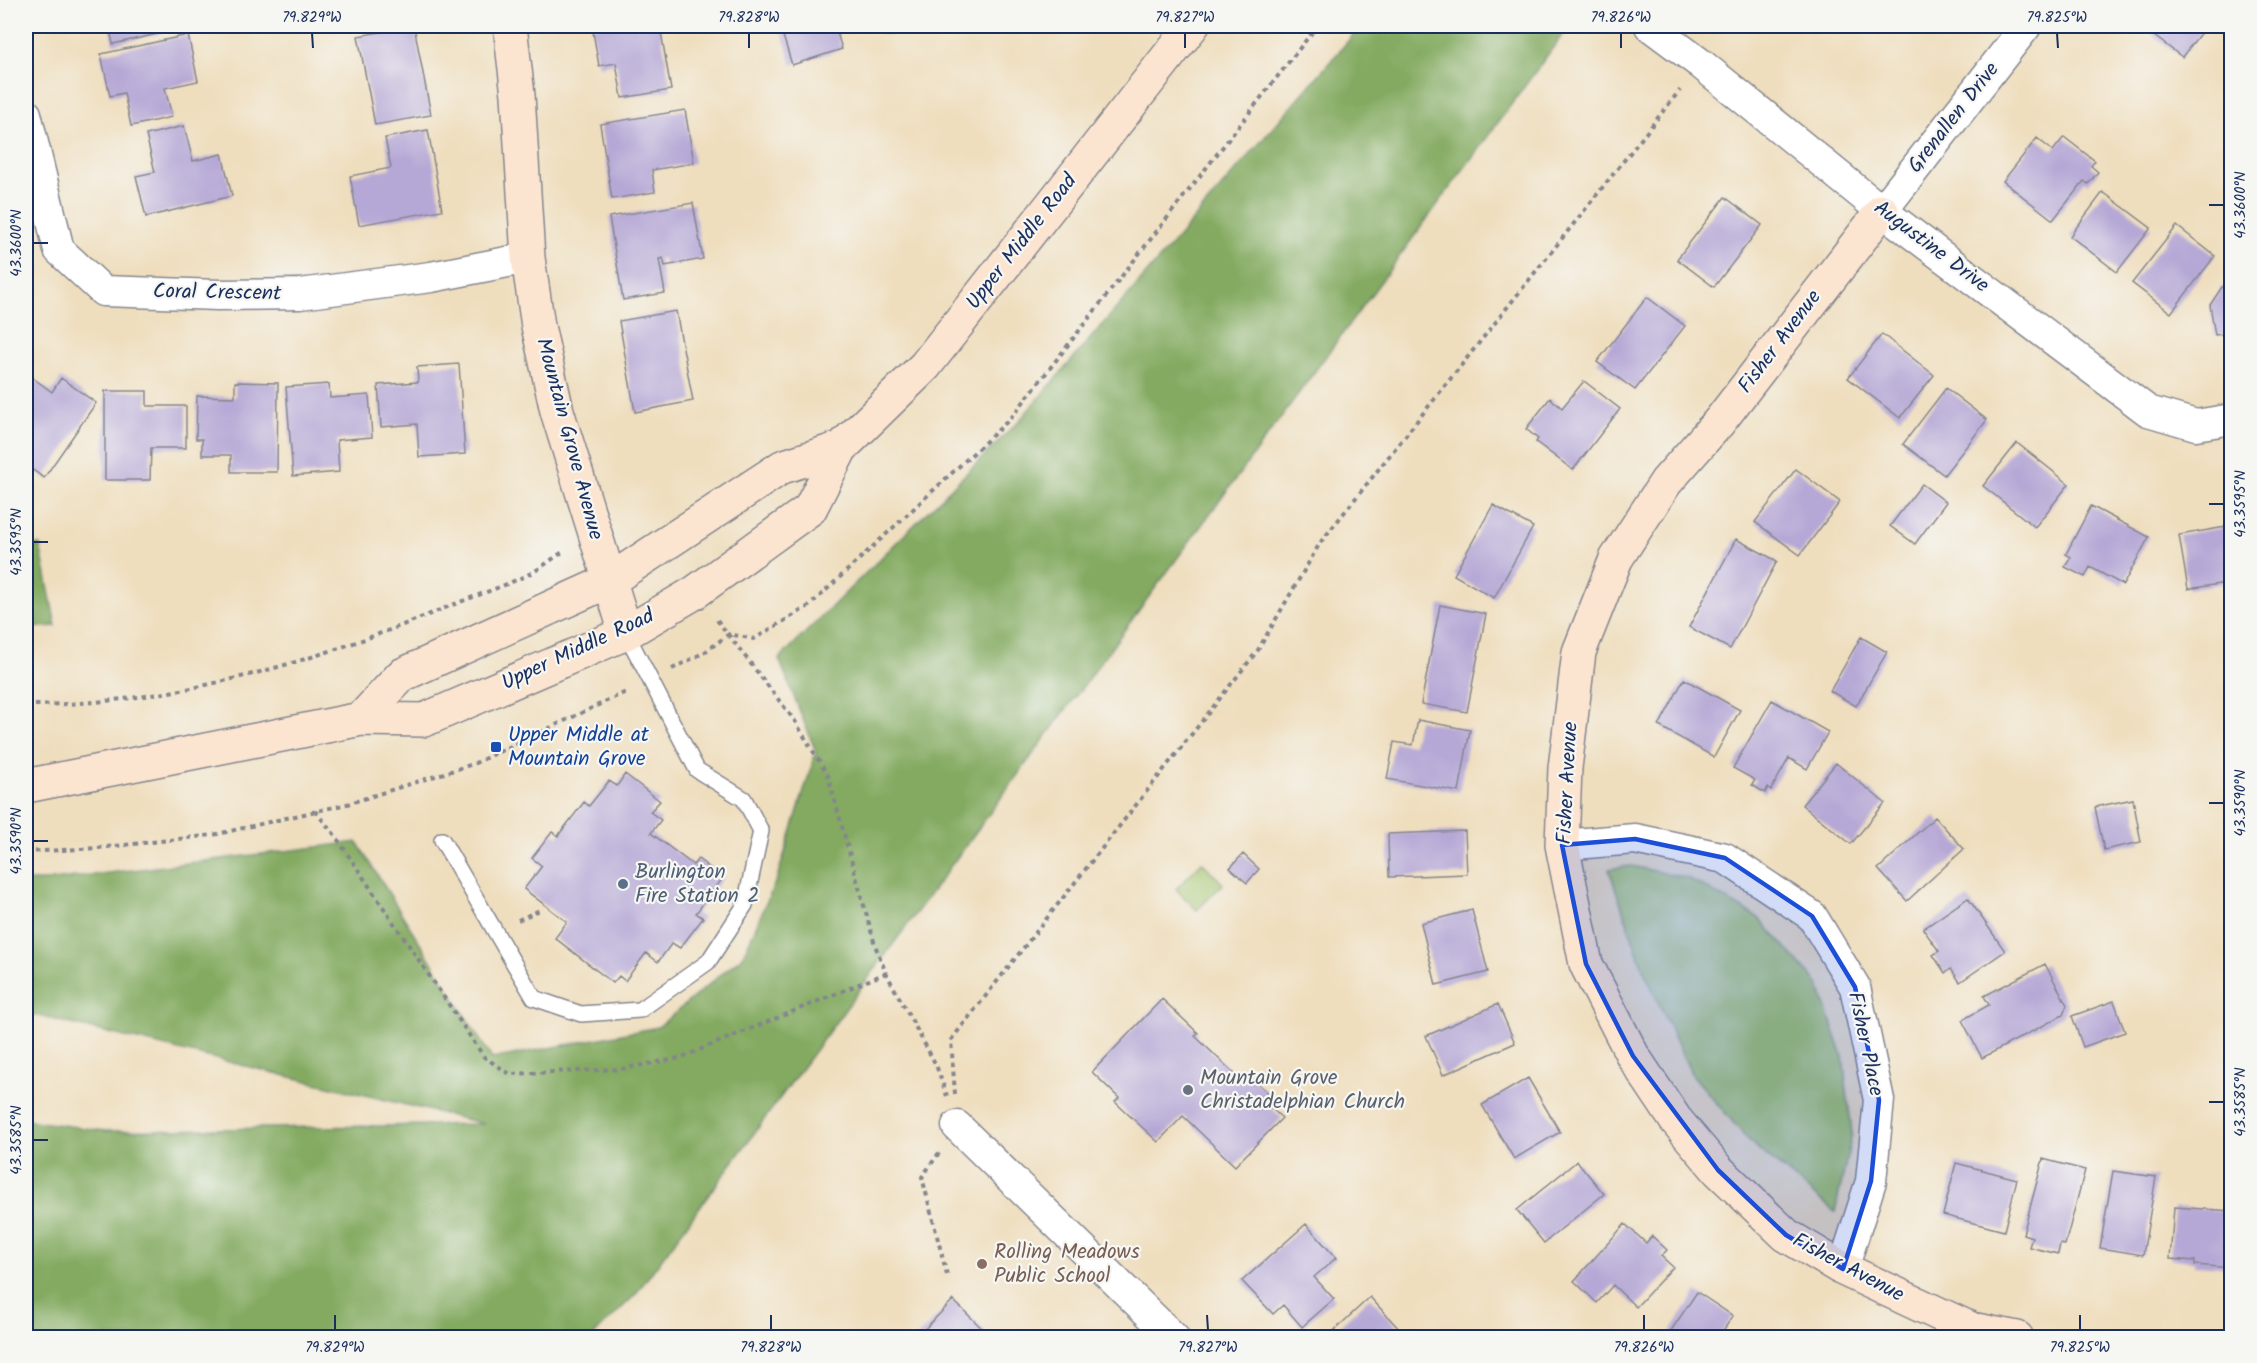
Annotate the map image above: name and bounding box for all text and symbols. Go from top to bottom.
text: 79.829°W [282,6,342,30]
text: 79.828°W [718,6,780,30]
text: 79.827°W [1155,6,1215,30]
text: 79.826°W [1591,6,1652,30]
text: 79.825°W [2027,6,2087,30]
street label: Grenallen Drive [1900,55,2008,181]
street label: Upper Middle Road [958,166,1086,317]
text: 43.3600°N [2229,171,2253,239]
street label: Augustine Drive [1866,192,1996,302]
text: 43.3600°N [5,209,29,277]
street label: Coral Crescent [152,275,282,311]
street label: Fisher Avenue [1730,283,1830,401]
street label: Mountain Grove Avenue [526,334,612,544]
text: 43.3595°N [2229,470,2253,538]
text: 43.3595°N [5,508,29,576]
street label: Upper Middle Road [496,600,660,700]
place label: Upper Middle at Mountain Grove [508,719,650,776]
street label: Fisher Avenue [1548,720,1588,845]
marker: Upper Middle at Mountain Grove [489,740,503,754]
text: 43.3590°N [2229,769,2253,837]
text: 43.3590°N [5,807,29,875]
place label: Burlington Fire Station 2 [635,856,759,913]
marker: Burlington Fire Station 2 [616,877,630,891]
street label: Fisher Place [1838,989,1892,1100]
place label: Mountain Grove Christadelphian Church [1200,1062,1405,1119]
text: 43.3585°N [2229,1067,2253,1137]
marker: Mountain Grove Christadelphian Church [1181,1083,1195,1097]
text: 43.3585°N [5,1105,29,1175]
street label: Fisher Avenue [1786,1225,1910,1312]
place label: Rolling Meadows Public School [994,1236,1140,1293]
marker: Rolling Meadows Public School [975,1257,989,1271]
text: 79.829°W [305,1336,365,1360]
text: 79.828°W [740,1336,802,1360]
text: 79.827°W [1178,1336,1238,1360]
text: 79.826°W [1614,1336,1675,1360]
text: 79.825°W [2050,1336,2110,1360]

